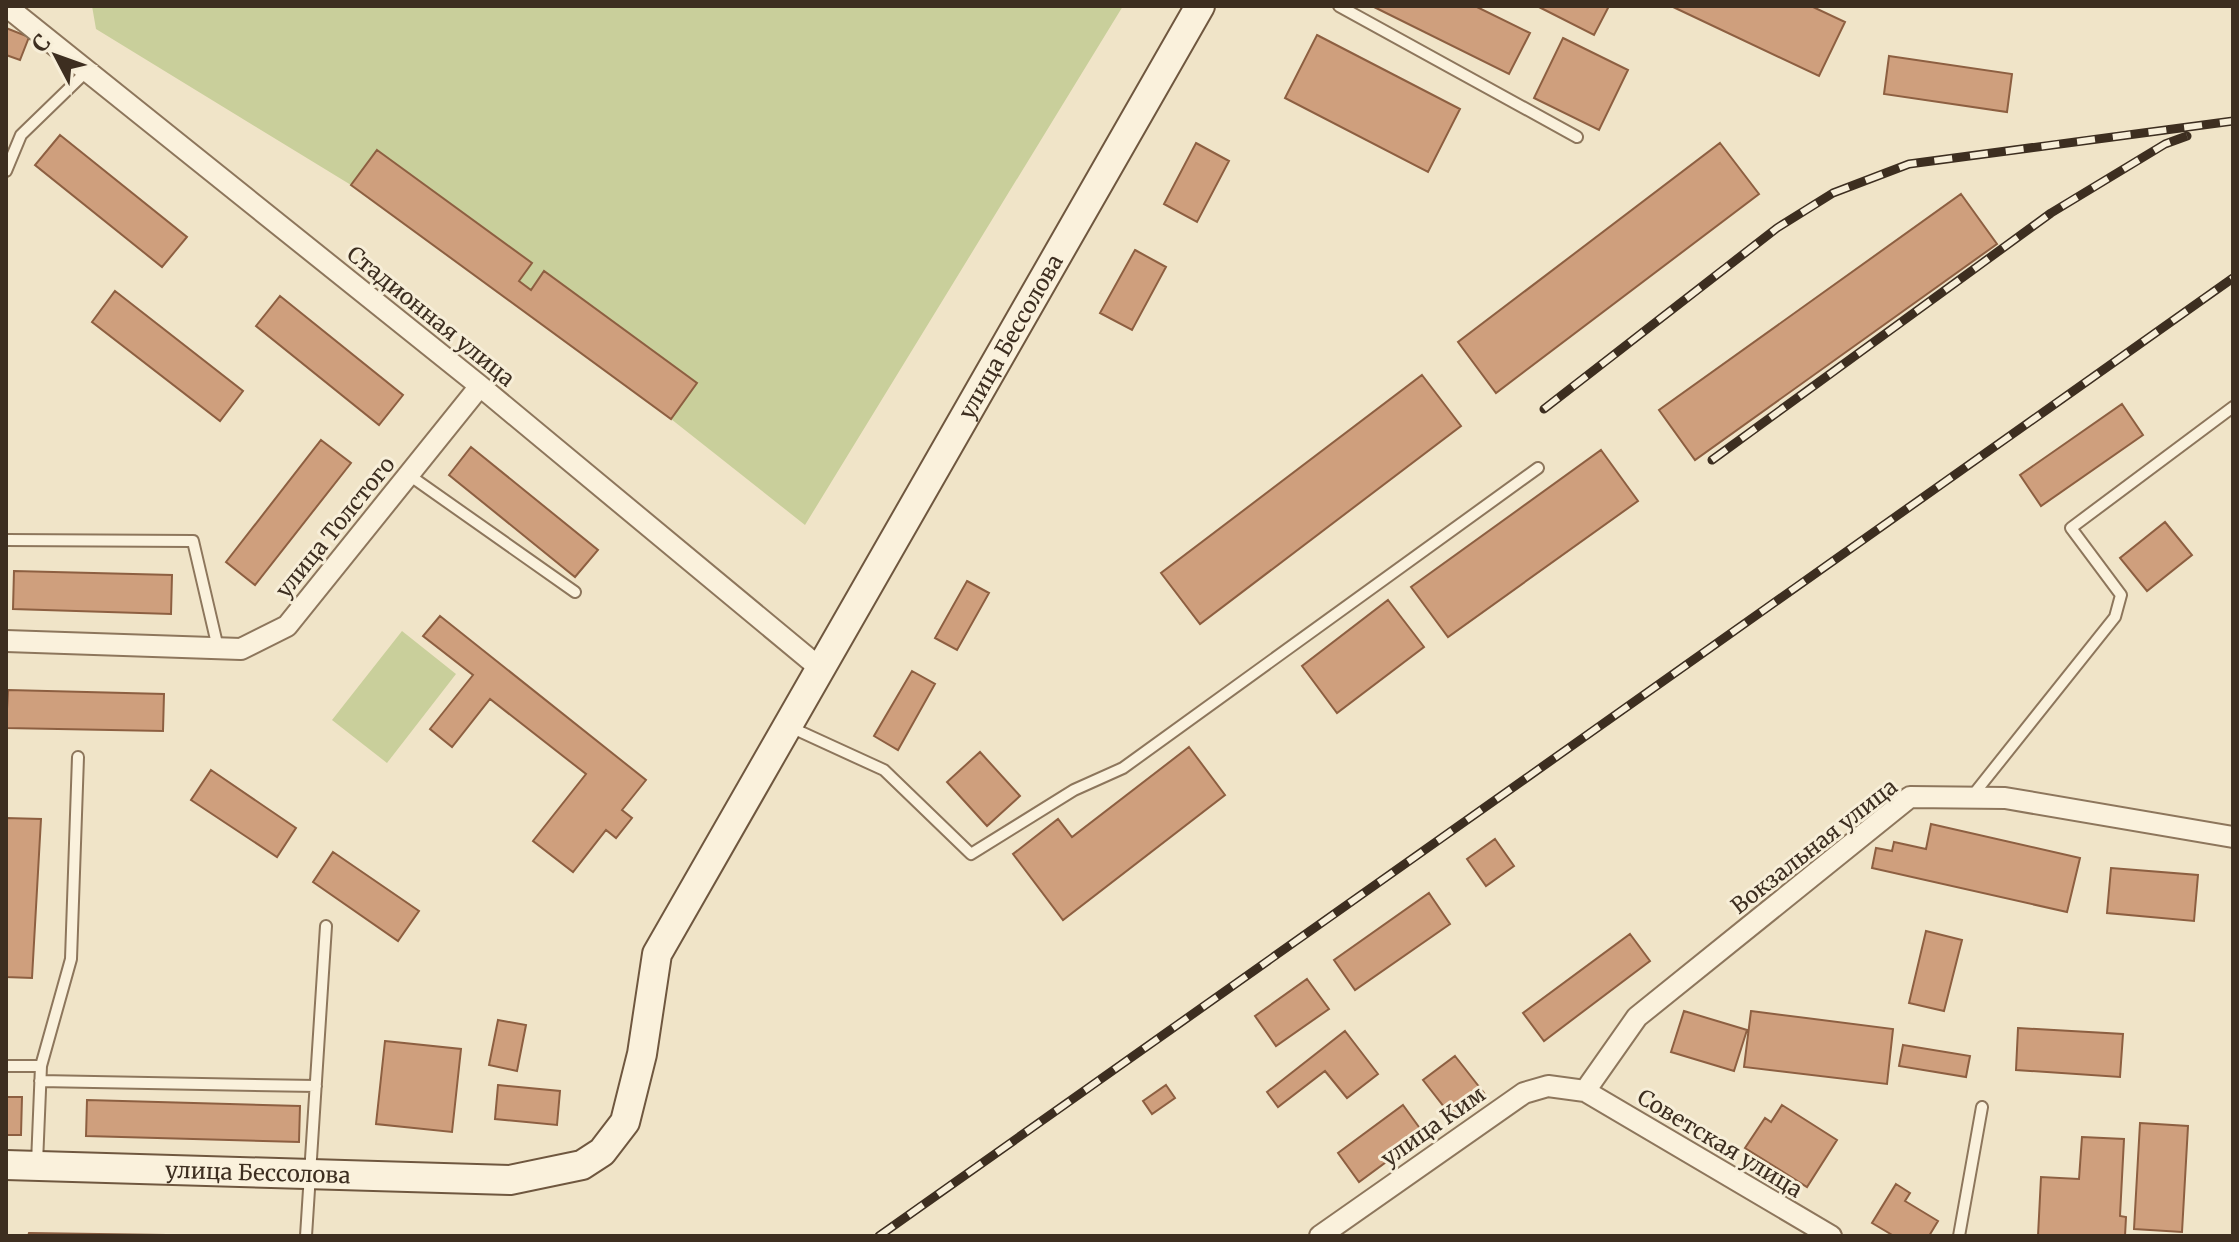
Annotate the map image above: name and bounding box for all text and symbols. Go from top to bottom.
north arrow [16,16,96,96]
text: С [26,28,56,58]
street label: Стадионная улица [341,240,521,392]
street label: улица Бессолова [952,249,1069,424]
street label: улица Толстого [269,450,401,603]
street label: Вокзальная улица [1725,772,1903,920]
street label: улица Ким [1375,1080,1491,1172]
street label: Советская улица [1632,1083,1808,1203]
street label: улица Бессолова [165,1156,351,1189]

